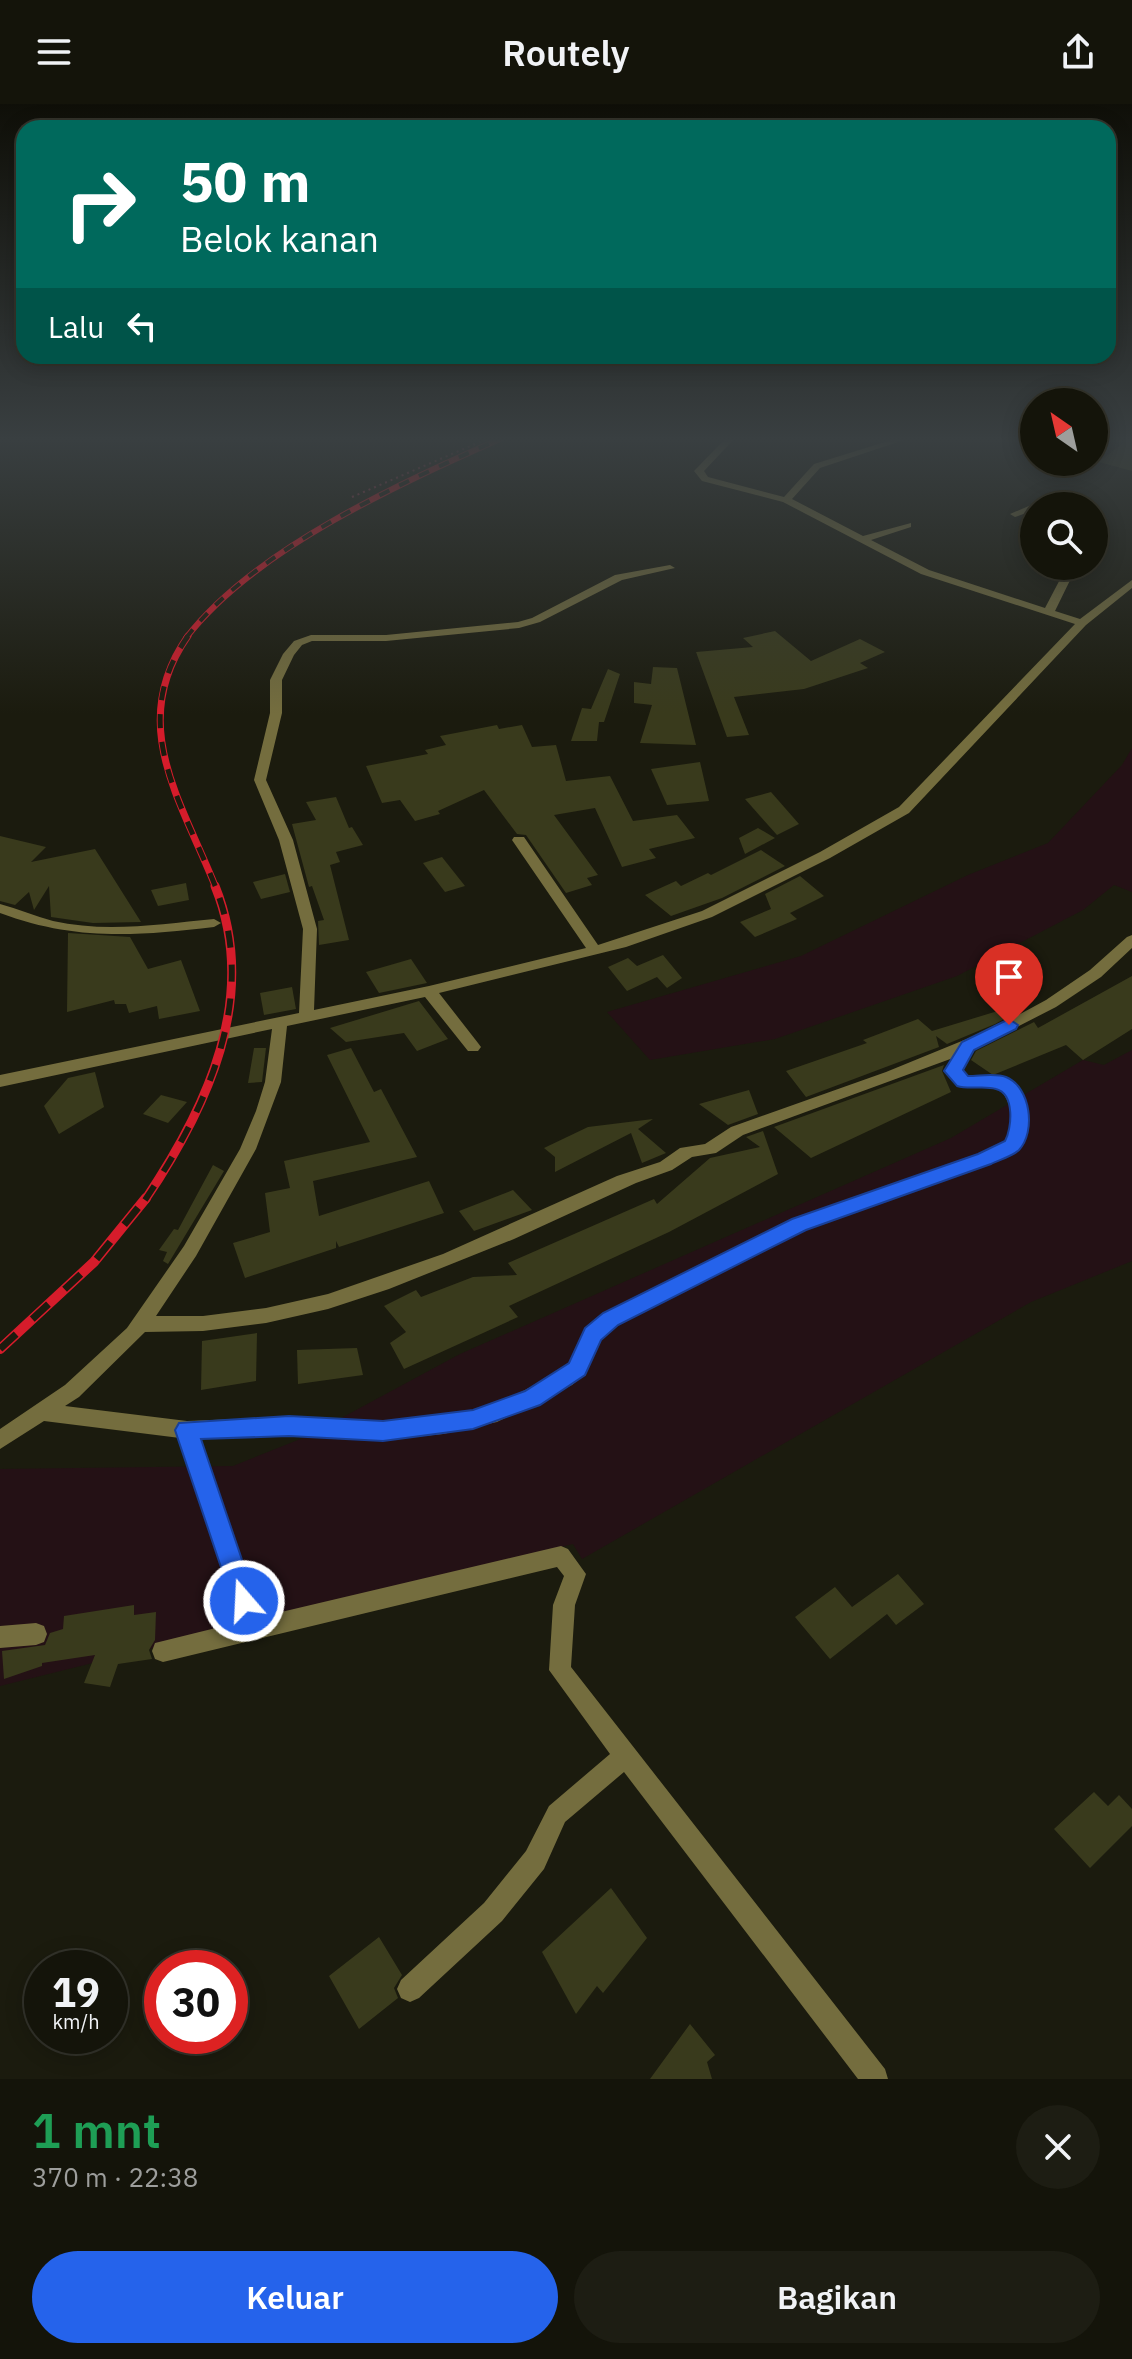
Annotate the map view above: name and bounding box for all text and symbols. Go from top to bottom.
text: Routely [502,29,630,76]
icon: menu [32,30,76,74]
icon: share [1056,30,1100,74]
text: 50 m [180,145,310,217]
icon: right [48,152,152,256]
text: Belok kanan [180,215,379,262]
icon: left [120,304,164,348]
text: Lalu [48,307,104,346]
north arrow [1020,388,1108,476]
map controls [1020,388,1108,580]
button: search [1020,492,1108,580]
pin [975,943,1043,1025]
icon: arrive [987,955,1031,999]
position arrow [202,1559,286,1643]
speed limit sign: 30 [144,1950,248,2054]
text: 19 [52,1966,100,2018]
text: km/h [52,2008,100,2035]
text: 1 mnt [32,2099,161,2161]
button: close [1016,2105,1100,2189]
text: 370 m · 22:38 [32,2160,198,2194]
button: Keluar [32,2251,558,2343]
button: Bagikan [574,2251,1100,2343]

